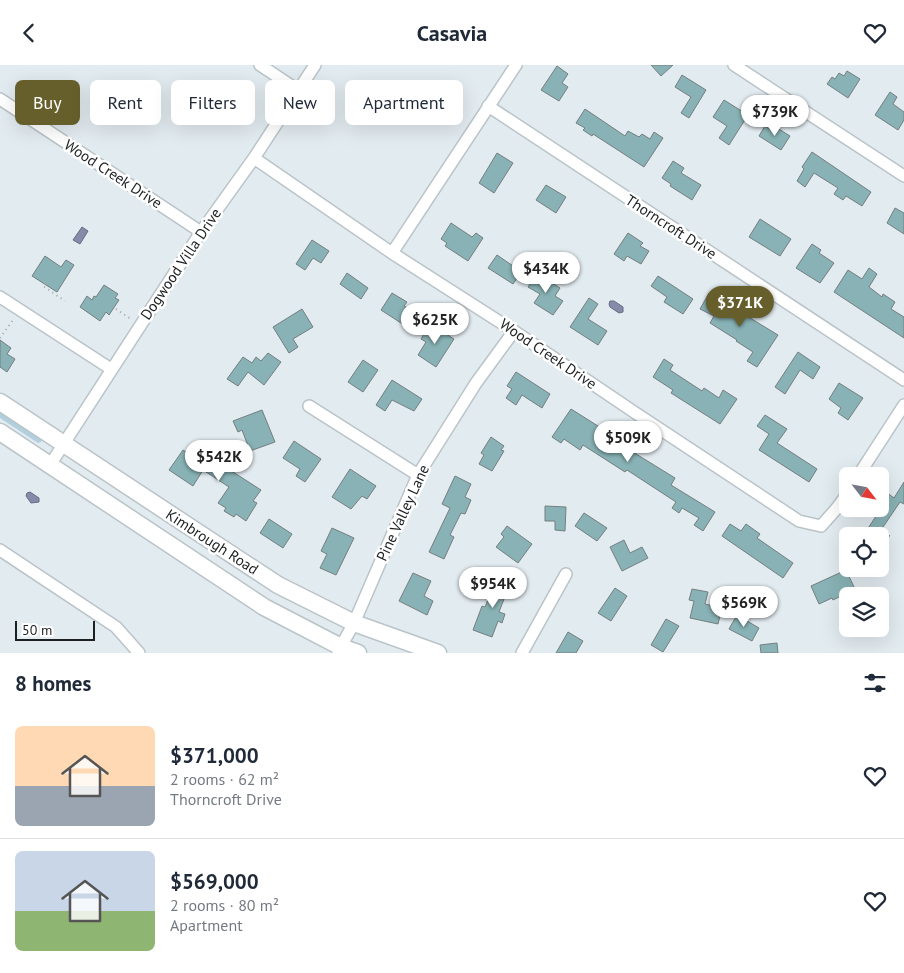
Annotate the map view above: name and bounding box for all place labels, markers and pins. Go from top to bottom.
pin: $739K [740,95,810,137]
pin: $434K [511,251,581,294]
pin: $371K [705,285,775,328]
pin: $625K [400,303,470,345]
pin: $509K [593,421,663,463]
pin: $542K [184,439,254,482]
pin: $954K [458,567,528,609]
pin: $569K [709,585,779,628]

